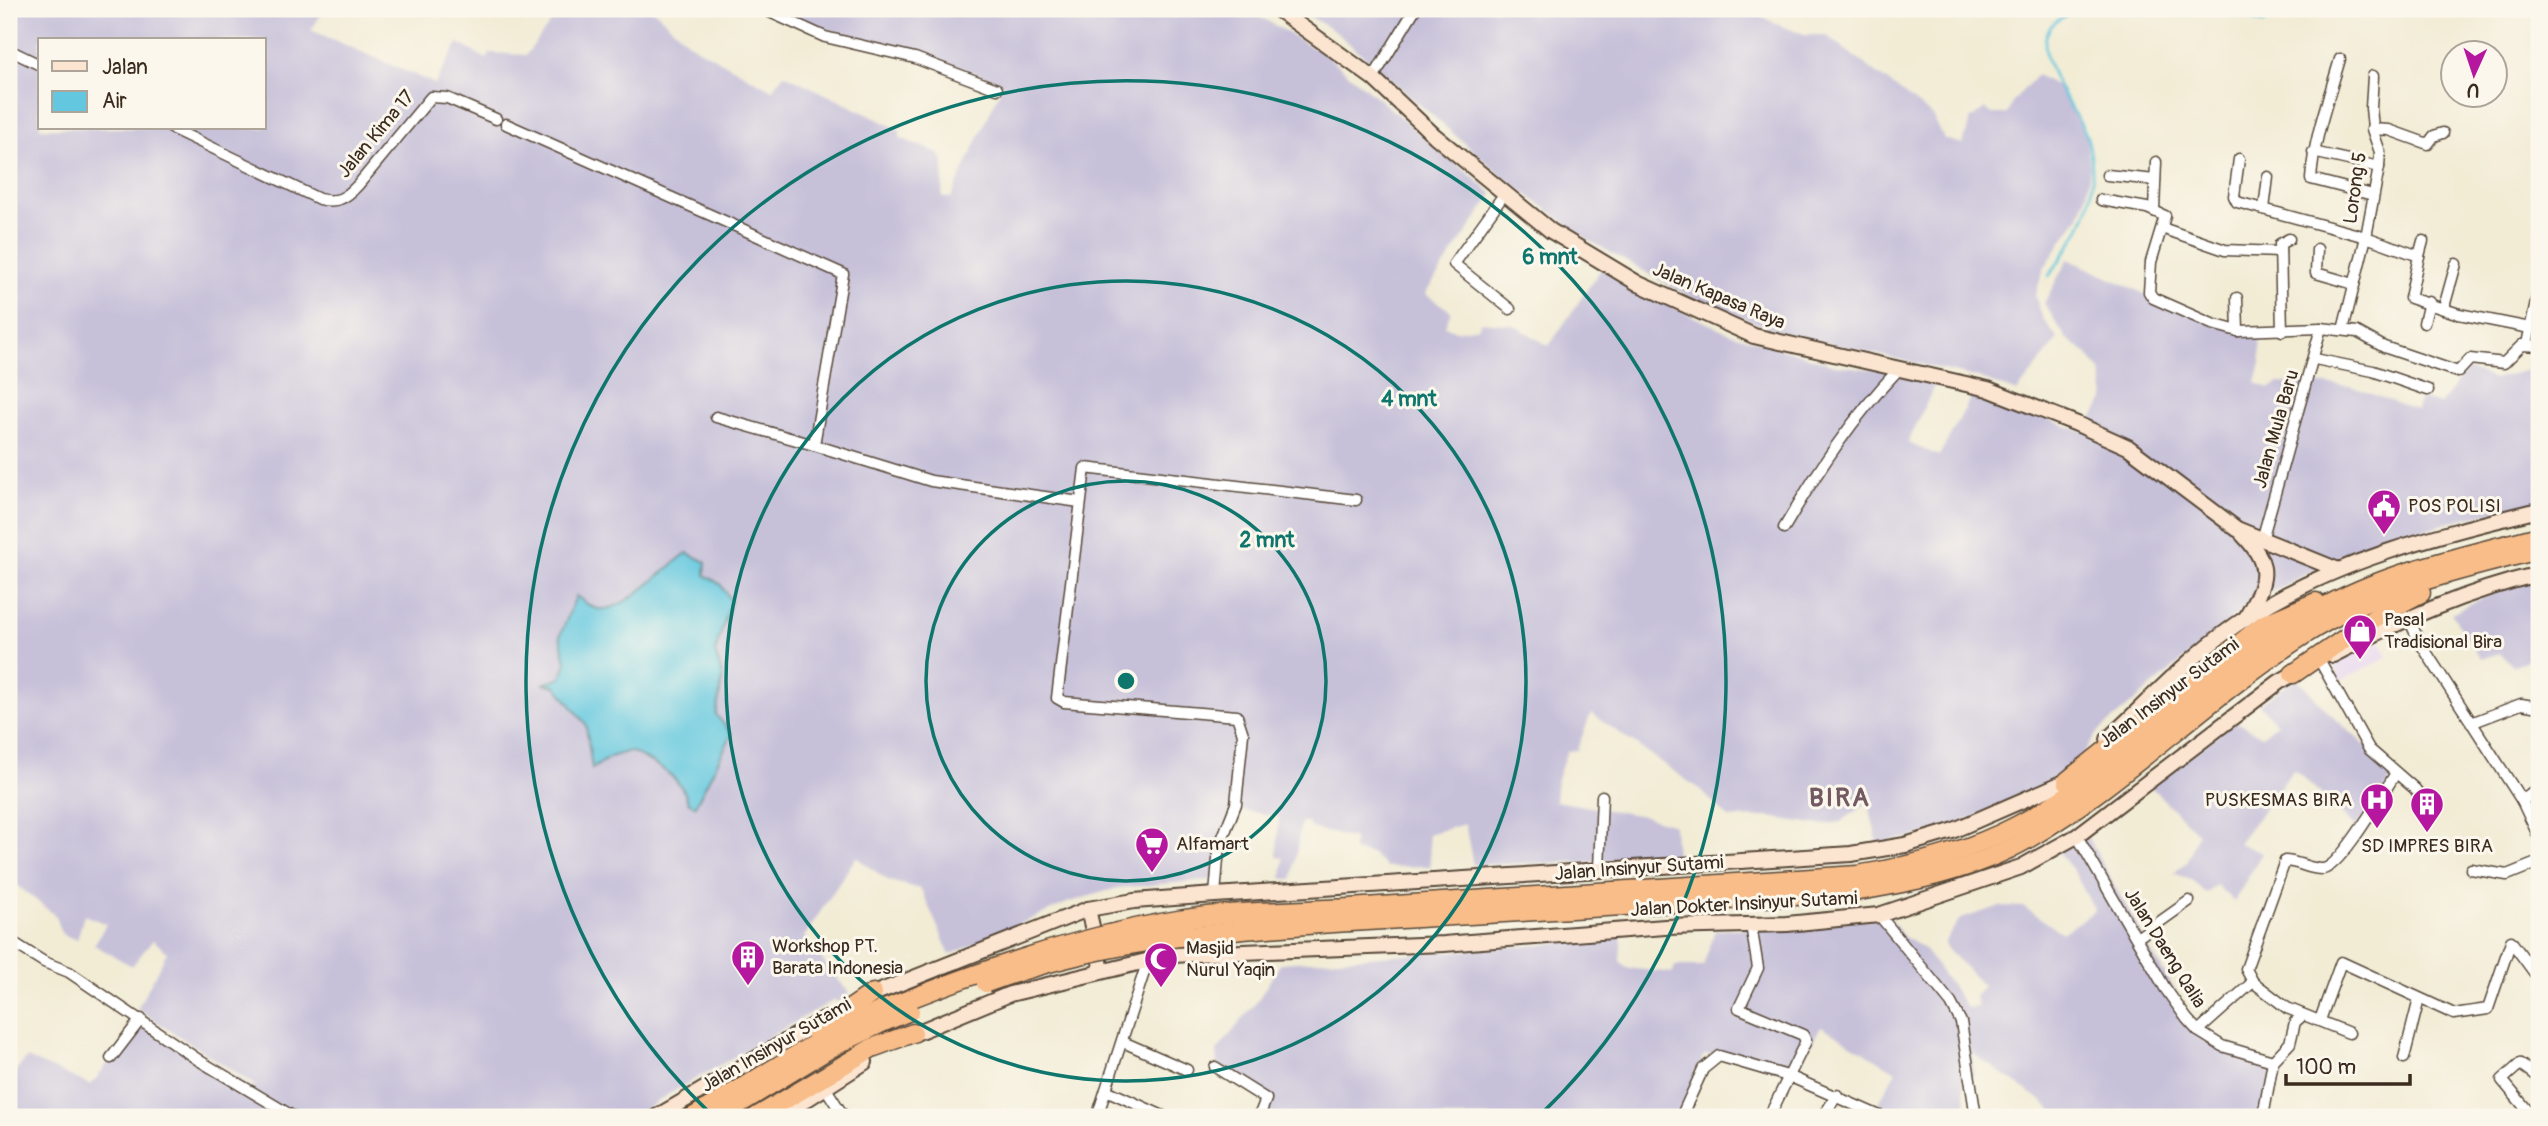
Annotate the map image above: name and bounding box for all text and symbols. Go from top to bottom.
legend [38,38,266,130]
north arrow [2440,38,2510,108]
text: Jalan [102,54,148,81]
text: U [2466,78,2480,102]
street label: Jalan Kima 17 [332,85,420,183]
text: Air [102,88,127,115]
street label: Lorong 5 [2338,151,2372,225]
text: 6 mnt [1522,244,1578,271]
street label: Jalan Kapasa Raya [1649,257,1789,335]
street label: Jalan Mula Baru [2248,367,2304,491]
text: 4 mnt [1381,386,1437,413]
public building icon: POS POLISI [2365,487,2403,536]
place label: POS POLISI [2408,494,2501,518]
text: 2 mnt [1239,527,1295,554]
place label: Pasal Tradisional Bira [2384,608,2502,654]
shop icon: Pasal Tradisional Bira [2341,612,2379,661]
street label: Jalan Insinyur Sutami [2094,632,2244,754]
centre of rings [1114,669,1138,693]
hospital icon: PUSKESMAS BIRA [2358,781,2396,830]
district label: BIRA [1809,782,1871,814]
building icon: SD IMPRES BIRA [2408,785,2446,834]
place label: PUSKESMAS BIRA [2205,788,2352,812]
supermarket icon: Alfamart [1133,825,1171,874]
place label: Alfamart [1176,832,1249,856]
place label: SD IMPRES BIRA [2361,834,2493,858]
street label: Jalan Insinyur Sutami [1554,850,1724,886]
street label: Jalan Daeng Qalia [2119,884,2212,1013]
street label: Jalan Dokter Insinyur Sutami [1630,886,1858,922]
place label: Workshop PT. Barata Indonesia [772,934,903,980]
place label: Masjid Nurul Yaqin [1186,936,1275,982]
building icon: Workshop PT. Barata Indonesia [729,938,767,987]
mosque icon: Masjid Nurul Yaqin [1142,940,1180,989]
street label: Jalan Insinyur Sutami [697,992,855,1098]
scale bar [2286,1042,2410,1086]
text: 100 m [2296,1054,2356,1081]

